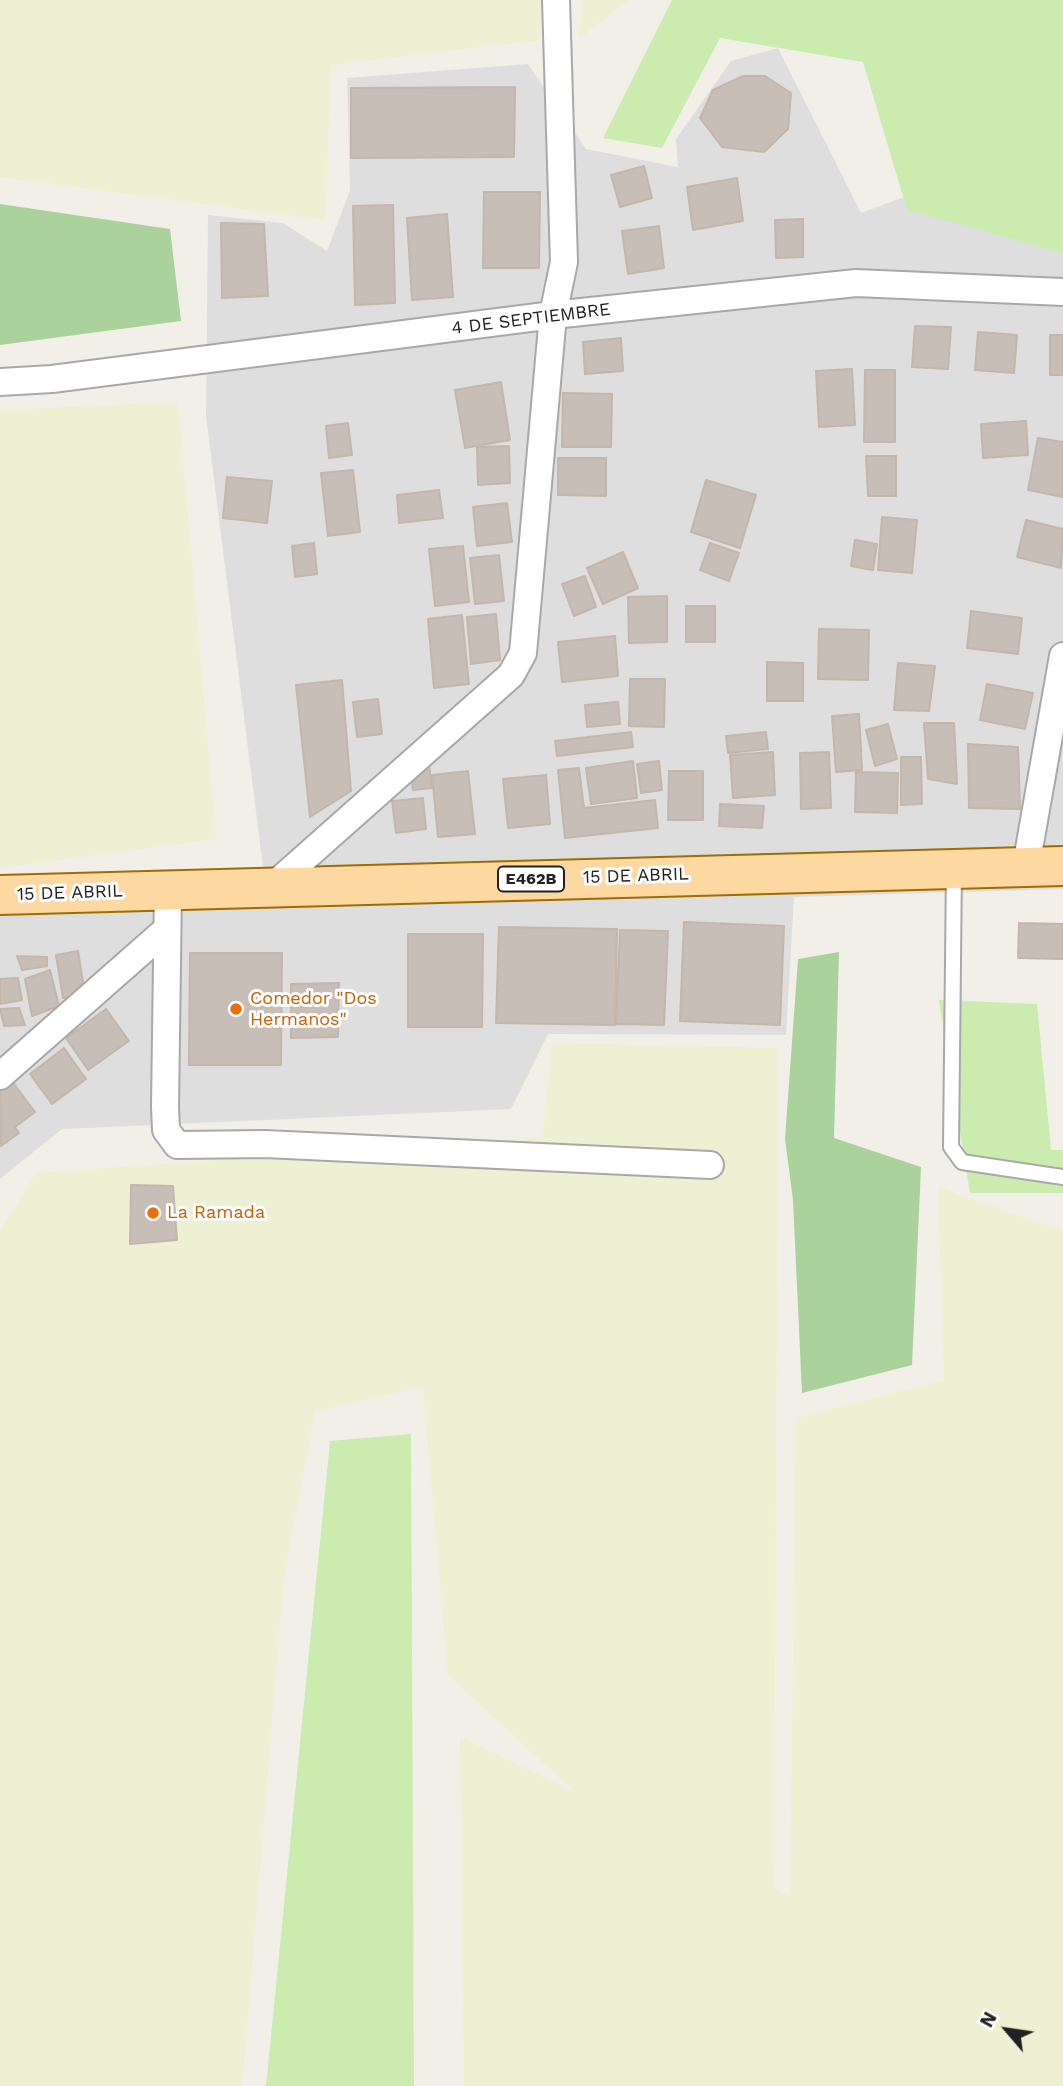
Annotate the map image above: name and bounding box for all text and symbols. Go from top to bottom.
street label: 4 DE SEPTIEMBRE [450,299,612,339]
street label: 15 DE ABRIL [583,863,689,889]
road number: E462B [498,866,564,892]
street label: 15 DE ABRIL [17,880,123,906]
place label: Comedor "Dos Hermanos" [250,988,377,1030]
marker: Comedor "Dos Hermanos" [228,1001,244,1017]
place label: La Ramada [167,1202,265,1224]
marker: La Ramada [145,1205,161,1221]
north arrow [972,1995,1042,2065]
text: N [975,2008,1002,2031]

